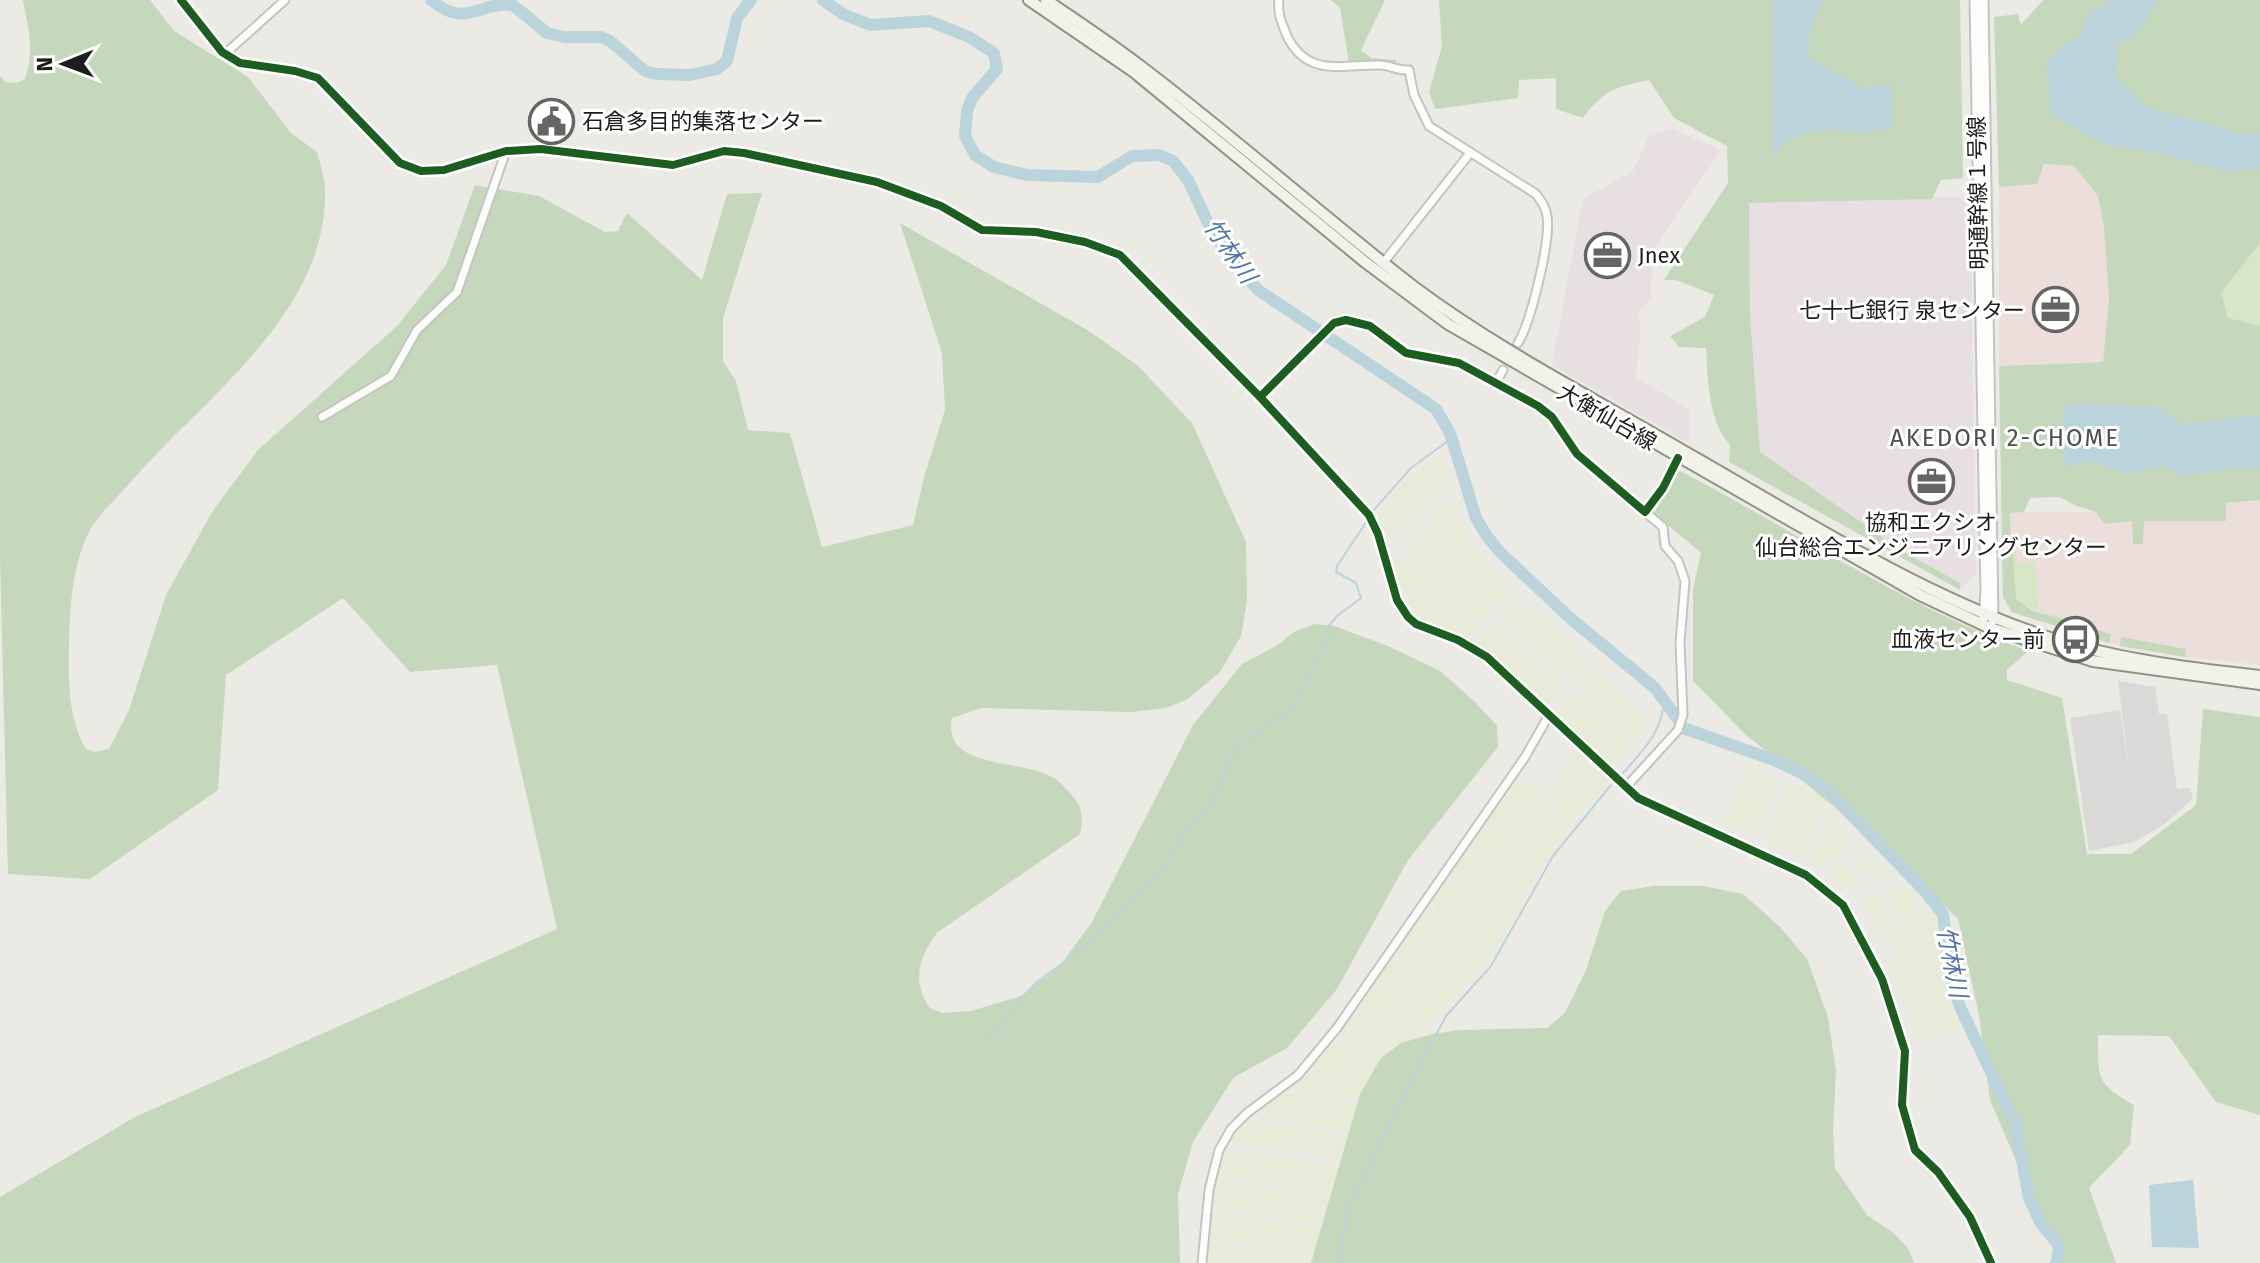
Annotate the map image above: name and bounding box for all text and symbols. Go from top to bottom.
north arrow [24,24,104,104]
text: N [31,57,58,72]
public building icon: 石倉多目的集落センター [527,97,575,145]
place label: 石倉多目的集落センター [582,108,824,135]
street label: 明通幹線１号線 [1963,116,1993,270]
water label: 竹林川 [1198,213,1264,291]
office icon: Jnex [1583,231,1631,279]
place label: Jnex [1638,242,1680,269]
office icon: 七十七銀行 泉センター [2032,286,2080,334]
place label: 七十七銀行 泉センター [1799,297,2025,324]
street label: 大衡仙台線 [1553,378,1661,456]
district label: AKEDORI 2-CHOME [1890,424,2120,452]
office icon: 協和エクシオ 仙台総合エンジニアリングセンター [1907,457,1955,505]
place label: 協和エクシオ 仙台総合エンジニアリングセンター [1755,509,2107,561]
bus stop icon: 血液センター前 [2052,615,2100,663]
place label: 血液センター前 [1891,626,2045,653]
water label: 竹林川 [1931,924,1973,1003]

